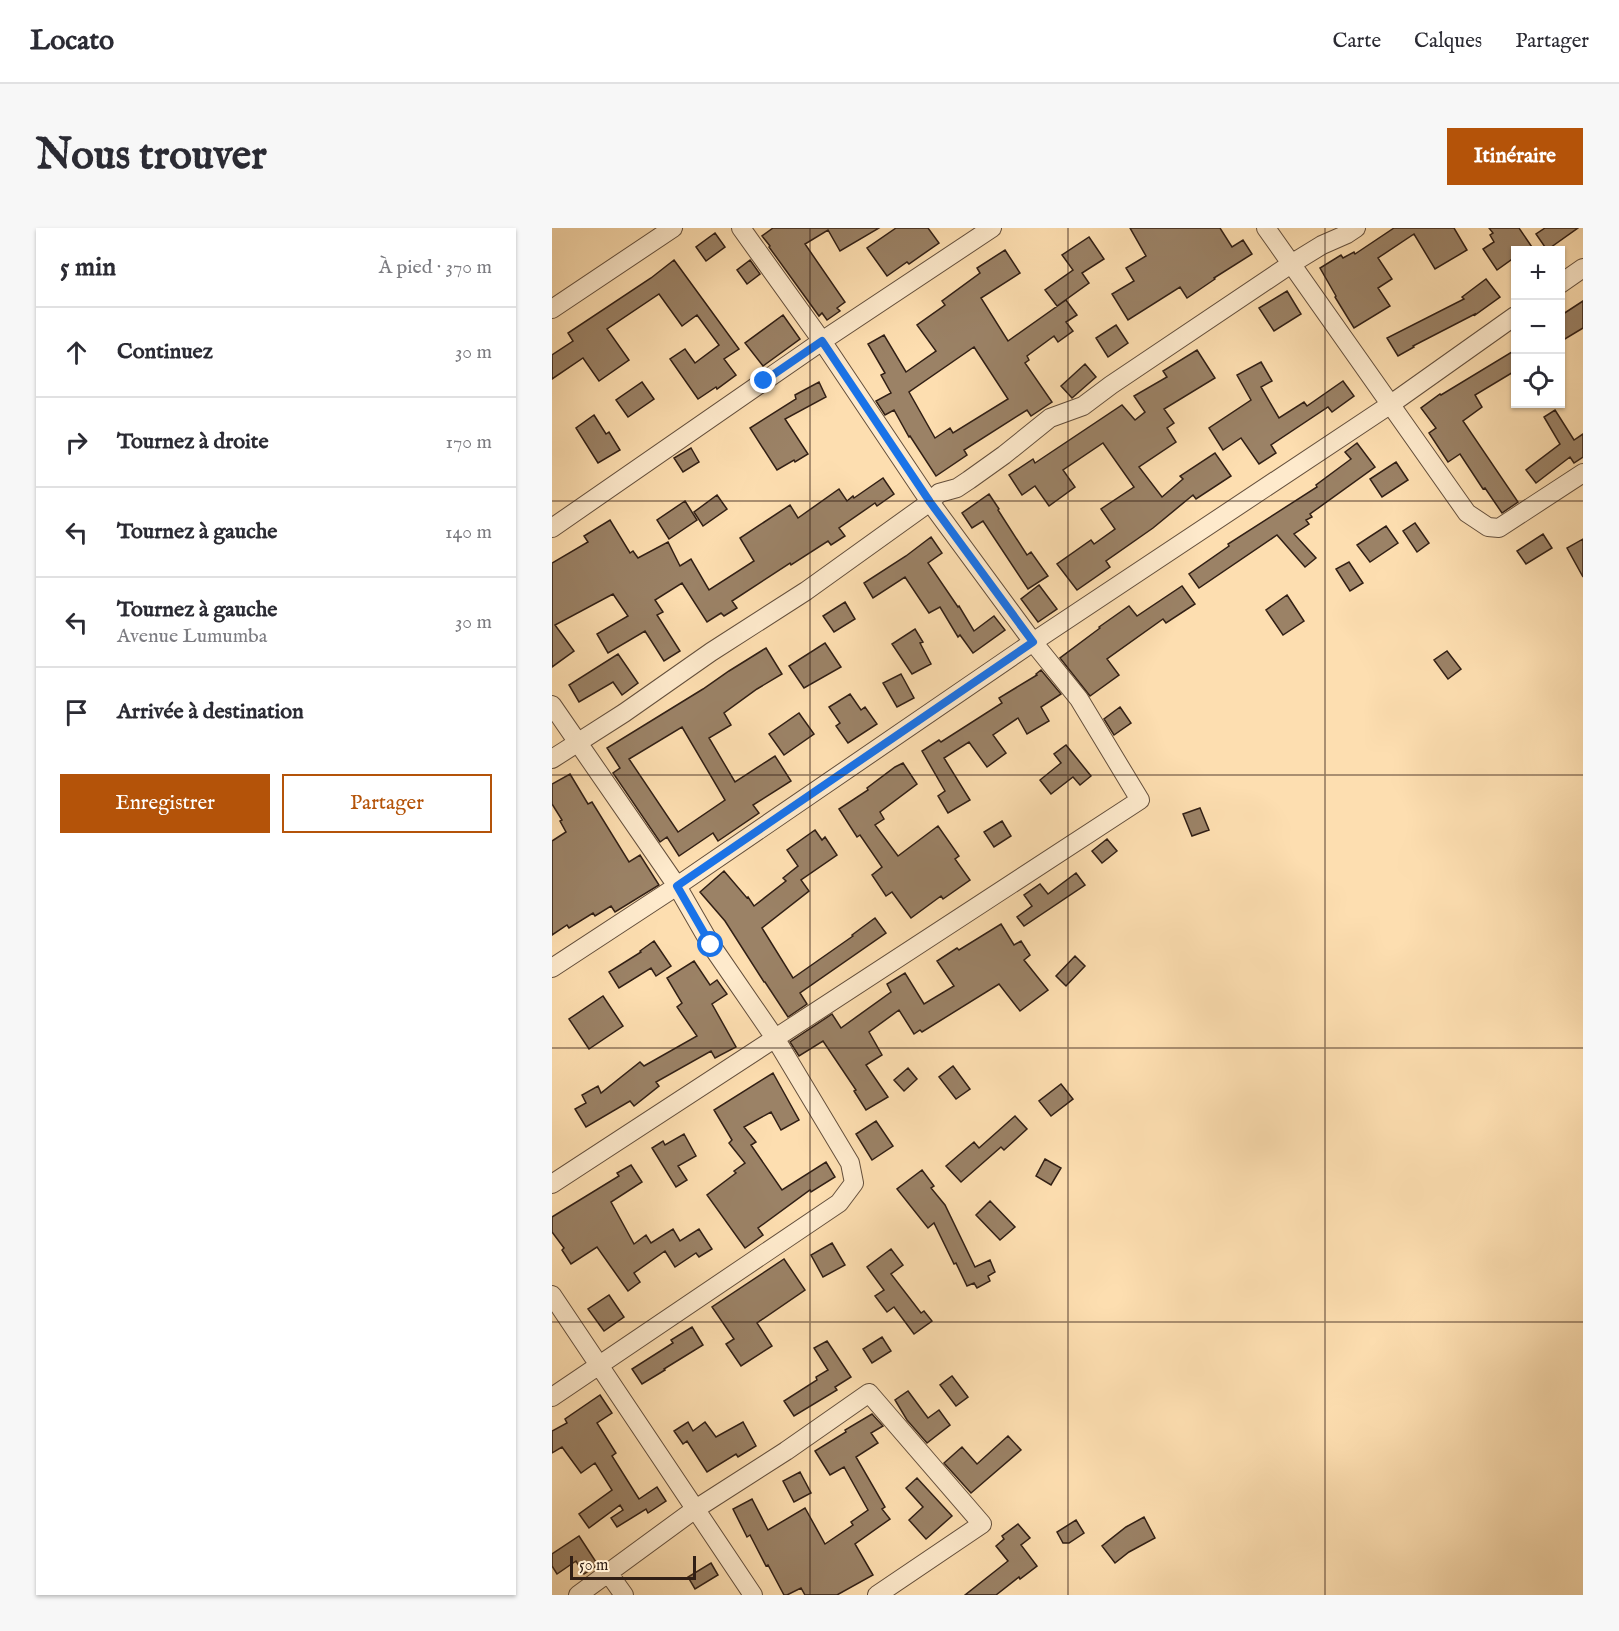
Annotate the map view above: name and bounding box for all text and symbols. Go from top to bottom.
text: Locato [30,24,114,59]
text: Carte [1332,28,1381,55]
text: Calques [1414,28,1482,55]
text: Partager [1515,28,1589,55]
button: Itinéraire [1447,128,1583,185]
text: Nous trouver [36,130,267,183]
map controls [1511,246,1565,408]
button: + [1511,246,1565,300]
text: 5 min [60,251,116,284]
text: À pied · 370 m [379,255,492,280]
button: − [1511,300,1565,354]
icon: ahead [60,336,93,369]
text: Continuez [117,338,213,366]
text: 30 m [455,340,492,365]
button: locate [1511,354,1565,408]
route end [750,367,776,393]
icon: right [60,426,93,459]
text: Tournez à droite [117,428,268,456]
text: 170 m [446,430,492,455]
icon: left [60,516,93,549]
text: Tournez à gauche [117,518,277,546]
text: 140 m [445,520,492,545]
text: Tournez à gauche [117,596,277,624]
icon: left [60,606,93,639]
text: 30 m [455,610,492,635]
text: Avenue Lumumba [117,624,267,649]
icon: arrive [60,696,93,729]
text: Arrivée à destination [117,698,304,726]
button: Enregistrer [60,774,270,833]
button: Partager [282,774,492,833]
route start [697,931,723,957]
scale bar [570,1553,696,1580]
text: 50 m [579,1556,608,1576]

